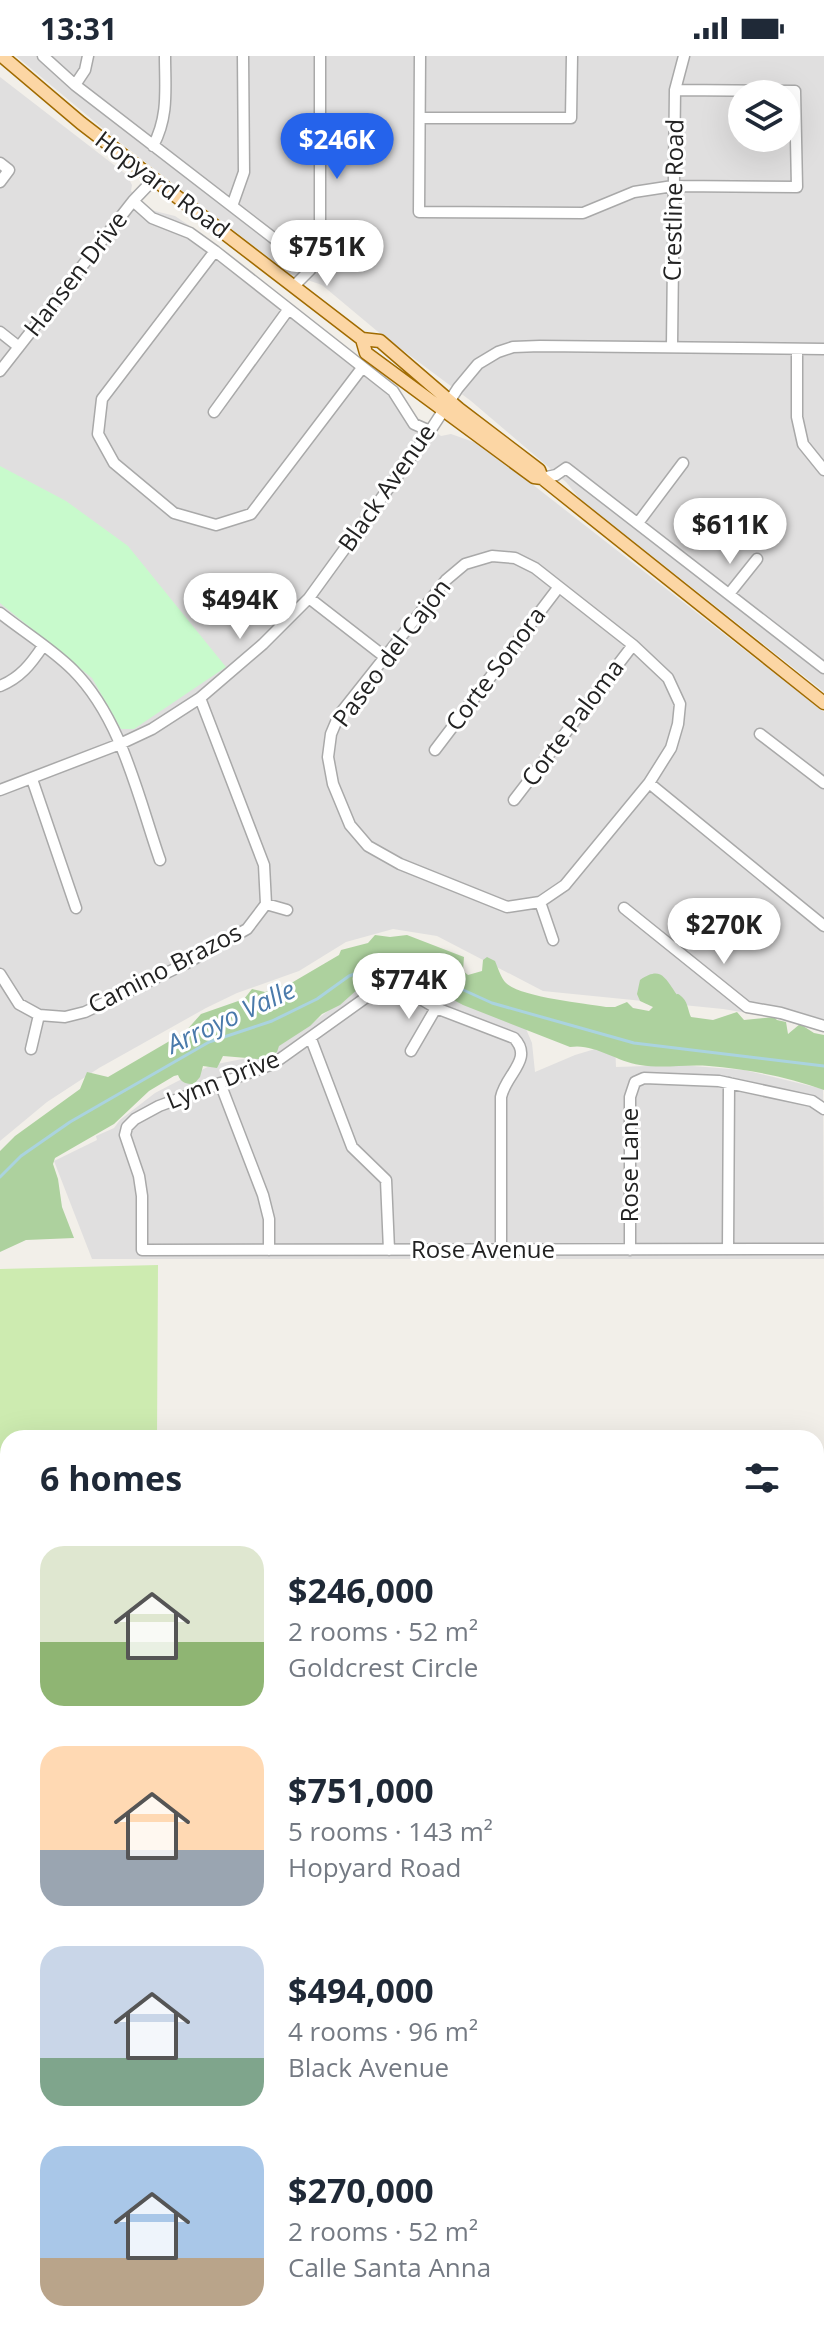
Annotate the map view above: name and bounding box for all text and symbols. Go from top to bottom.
text: 13:31 [40,8,117,49]
map controls [728,80,800,152]
button: layers [728,80,800,152]
pin: $246K [281,113,393,181]
street label: Crestline Road [655,119,690,281]
text: $246K [299,121,375,157]
street label: Hopyard Road [89,122,237,245]
street label: Hansen Drive [16,204,134,342]
pin: $751K [271,220,383,288]
text: $751K [289,228,365,264]
street label: Black Avenue [330,417,442,558]
pin: $611K [674,498,786,566]
text: $611K [692,506,768,542]
street label: Paseo del Cajon [324,571,457,733]
pin: $494K [184,573,296,641]
text: $494K [202,581,278,617]
street label: Corte Sonora [437,599,552,737]
street label: Corte Paloma [513,652,631,793]
pin: $270K [668,898,780,966]
text: $270K [686,906,762,942]
street label: Camino Brazos [82,915,247,1020]
pin: $774K [353,953,465,1021]
text: $774K [371,961,447,997]
water label: Arroyo Valle [159,971,301,1062]
street label: Lynn Drive [161,1041,284,1116]
street label: Rose Lane [612,1108,645,1222]
street label: Rose Avenue [411,1232,555,1265]
text: 6 homes [40,1455,182,1501]
icon: filters [740,1456,784,1500]
text: $246,000 [288,1567,434,1613]
icon: home [104,1578,200,1674]
text: 2 rooms · 52 m² [288,1613,478,1649]
text: Goldcrest Circle [288,1649,478,1685]
text: $751,000 [288,1767,434,1813]
icon: home [104,1778,200,1874]
text: 5 rooms · 143 m² [288,1813,493,1849]
text: Hopyard Road [288,1849,462,1885]
text: $494,000 [288,1967,434,2013]
icon: home [104,1978,200,2074]
text: 4 rooms · 96 m² [288,2013,478,2049]
text: Black Avenue [288,2049,449,2085]
text: $270,000 [288,2167,434,2213]
icon: home [104,2178,200,2274]
text: 2 rooms · 52 m² [288,2213,478,2249]
text: Calle Santa Anna [288,2249,491,2285]

